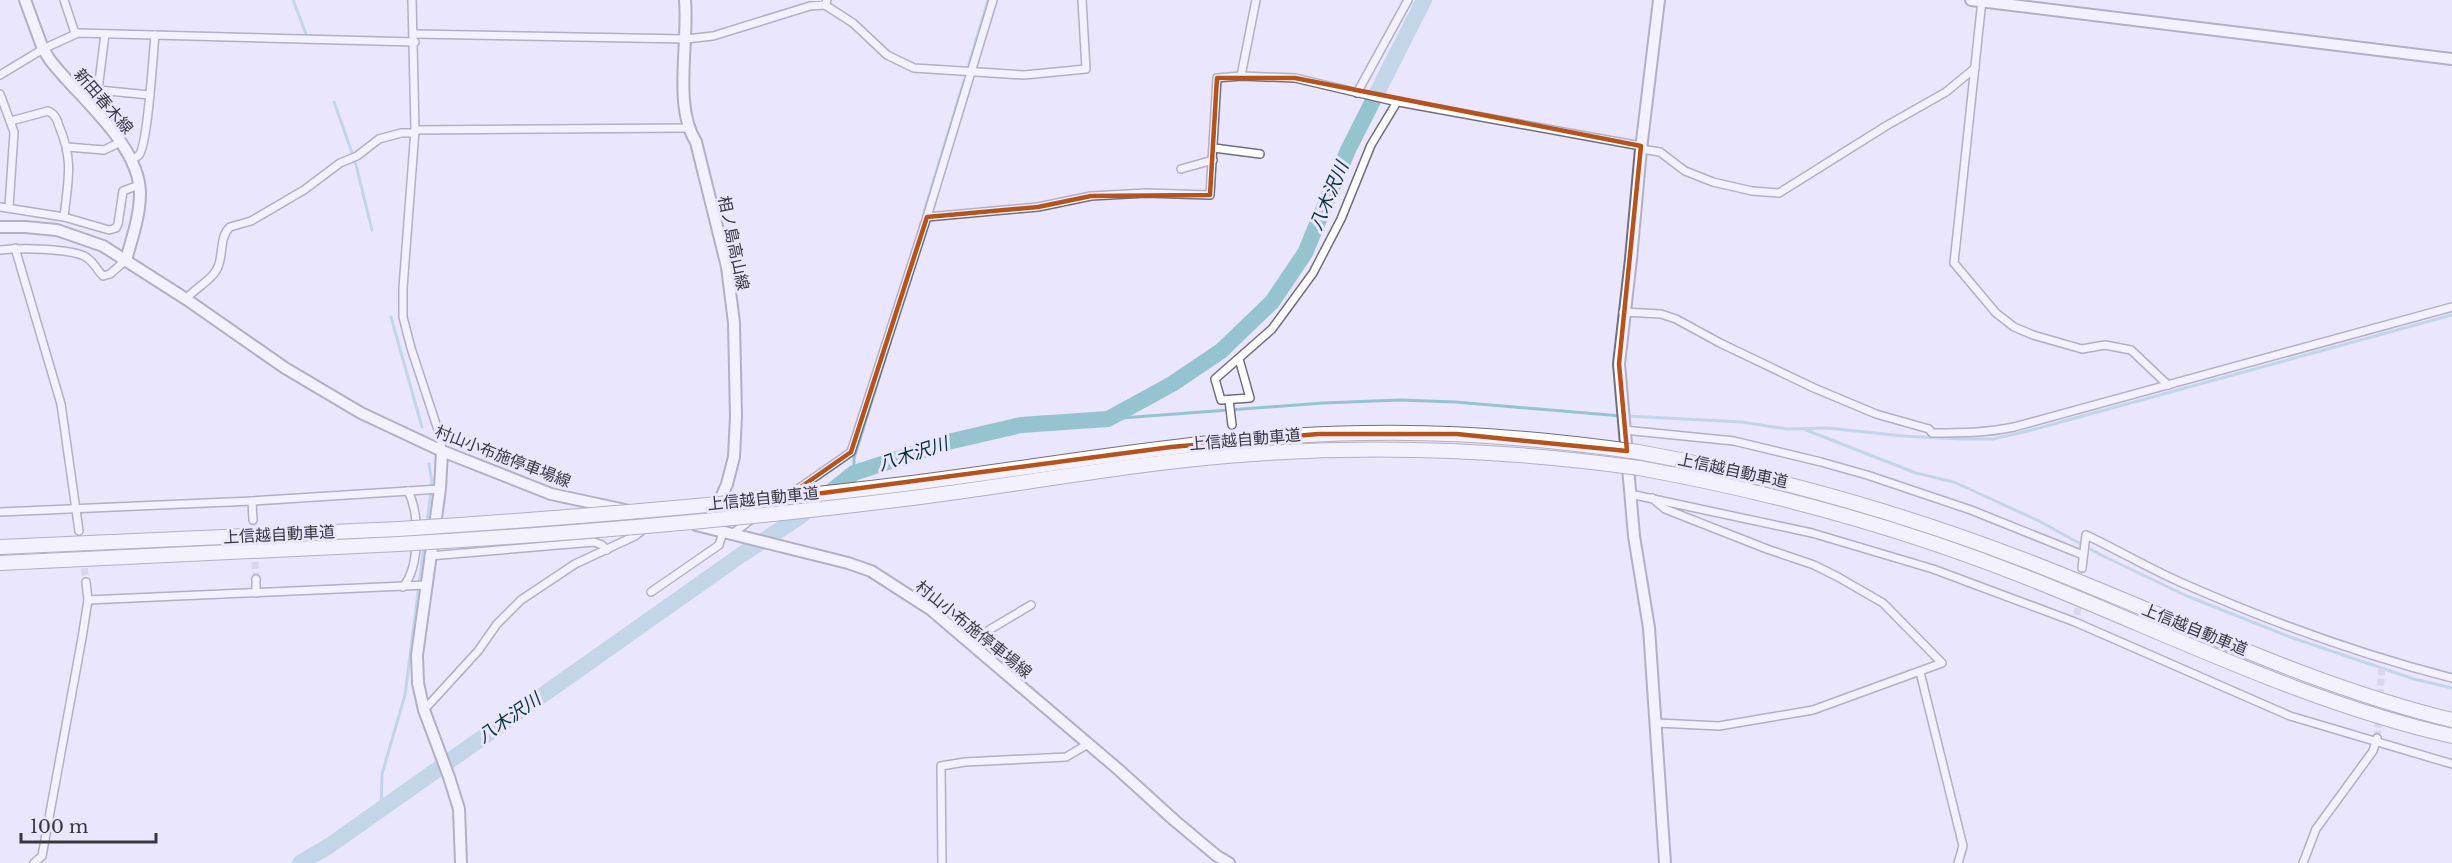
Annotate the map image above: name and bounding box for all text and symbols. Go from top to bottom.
street label: 新田春木線 [70,64,138,138]
water label: 八木沢川 [1305,157,1354,233]
street label: 相ノ島高山線 [714,194,754,292]
street label: 村山小布施停車場線 [432,421,574,491]
street label: 上信越自動車道 [1188,424,1302,454]
water label: 八木沢川 [875,432,953,476]
street label: 上信越自動車道 [1676,449,1790,491]
street label: 上信越自動車道 [706,482,820,514]
street label: 上信越自動車道 [223,521,335,547]
street label: 村山小布施停車場線 [912,576,1036,682]
street label: 上信越自動車道 [2139,599,2251,659]
water label: 八木沢川 [473,687,546,748]
scale bar [21,806,156,844]
text: 100 m [30,816,88,838]

